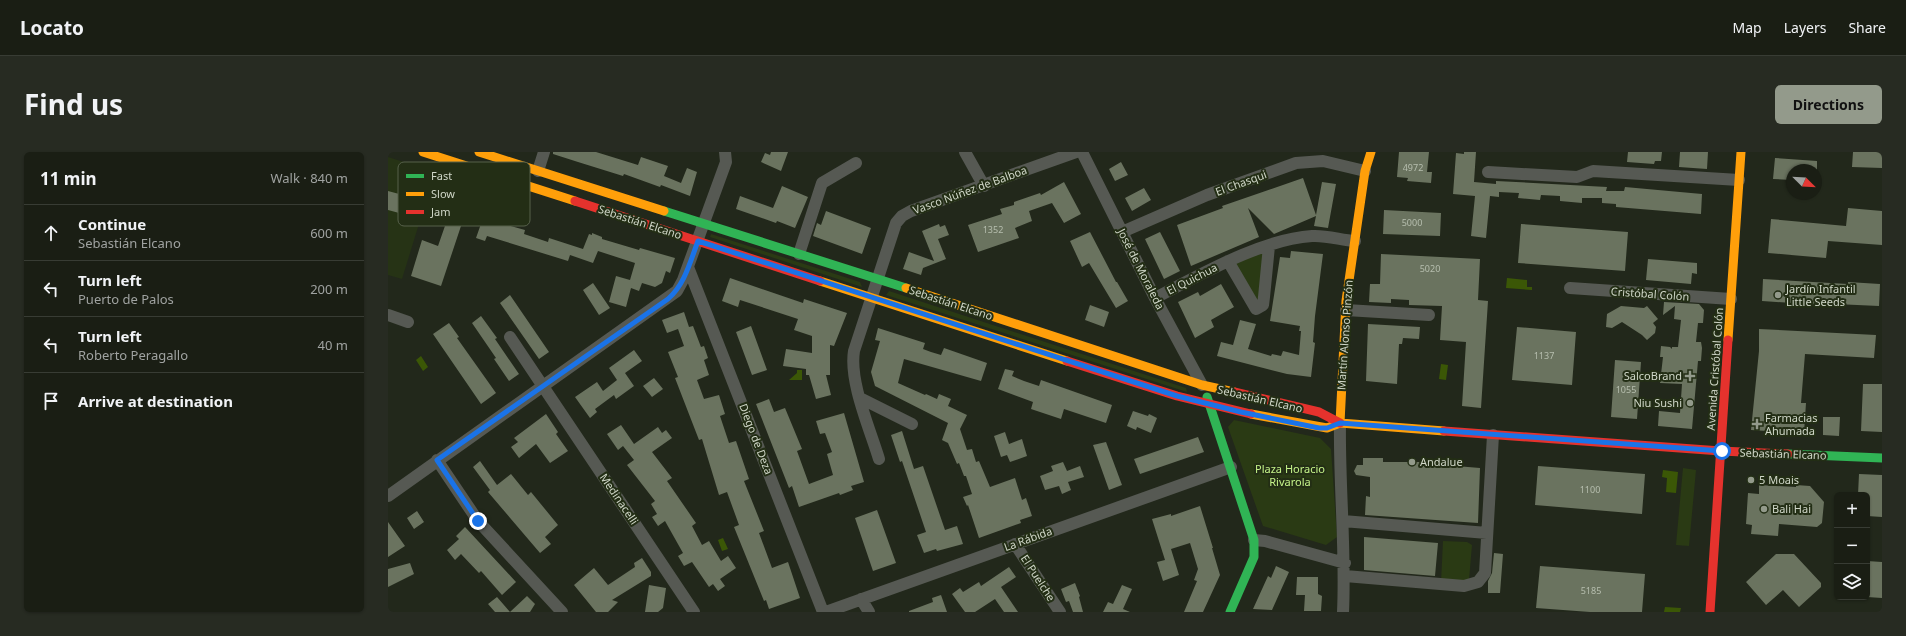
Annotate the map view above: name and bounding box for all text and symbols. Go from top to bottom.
text: Locato [20,15,84,41]
text: Map [1733,18,1762,37]
text: Layers [1784,18,1826,37]
text: Share [1848,18,1886,37]
text: Find us [24,85,123,123]
button: Directions [1775,85,1882,124]
house number: 4972 [1403,161,1423,174]
legend [398,162,530,226]
street label: Vasco Núñez de Balboa [911,162,1029,217]
north arrow [1786,164,1822,200]
street label: El Chasqui [1213,166,1268,199]
text: 11 min [40,167,97,190]
text: Fast [431,168,452,183]
text: Walk · 840 m [270,169,348,187]
text: Slow [431,186,455,201]
street label: Sebastián Elcano [596,201,684,242]
text: Jam [430,204,450,219]
text: Continue [78,214,146,234]
house number: 5000 [1402,216,1422,229]
icon: ahead [40,222,62,244]
house number: 1352 [983,223,1003,236]
text: 600 m [310,224,348,242]
street label: José de Moraleda [1114,225,1168,312]
text: Sebastián Elcano [78,234,181,252]
street label: El Quichua [1164,259,1220,298]
house number: 5020 [1420,262,1440,275]
text: Turn left [78,270,142,290]
icon: left [40,278,62,300]
street label: Martín Alonso Pinzón [1333,279,1356,390]
text: 200 m [310,280,348,298]
place label: Jardín Infantil Little Seeds [1785,281,1856,309]
street label: Sebastián Elcano [907,282,995,323]
street label: Cristóbal Colón [1610,283,1690,304]
text: Puerto de Palos [78,290,174,308]
marker: Jardín Infantil Little Seeds [1773,290,1783,300]
street label: Avenida Cristóbal Colón [1703,307,1726,431]
text: Turn left [78,326,142,346]
icon: left [40,334,62,356]
text: 40 m [318,336,348,354]
text: Roberto Peragallo [78,346,188,364]
house number: 1137 [1534,349,1554,362]
place label: SalcoBrand [1624,368,1682,383]
marker: SalcoBrand [1685,371,1695,381]
street label: Sebastián Elcano [1216,381,1304,416]
house number: 1055 [1616,383,1636,396]
icon: arrive [40,390,62,412]
text: Arrive at destination [78,391,233,411]
place label: Niu Sushi [1633,395,1682,410]
marker: Niu Sushi [1685,398,1695,408]
street label: Diego de Deza [736,401,777,476]
place label: Farmacias Ahumada [1765,410,1817,438]
marker: Farmacias Ahumada [1752,419,1762,429]
route start [1713,442,1731,460]
street label: Sebastián Elcano [1739,444,1827,463]
place label: Andalue [1420,454,1463,469]
marker: Andalue [1407,457,1417,467]
park label: Plaza Horacio Rivarola [1255,461,1325,489]
street label: Medinacelli [597,470,642,527]
place label: 5 Moais [1759,472,1799,487]
marker: 5 Moais [1746,475,1756,485]
house number: 1100 [1580,483,1600,496]
map controls [1834,492,1870,600]
button: + [1834,492,1870,528]
place label: Bali Hai [1772,501,1811,516]
marker: Bali Hai [1759,504,1769,514]
route end [469,512,487,530]
street label: La Rábida [1002,523,1054,554]
button: − [1834,528,1870,564]
street label: El Puelche [1018,552,1059,604]
button: layers [1834,564,1870,600]
house number: 5185 [1581,584,1601,597]

